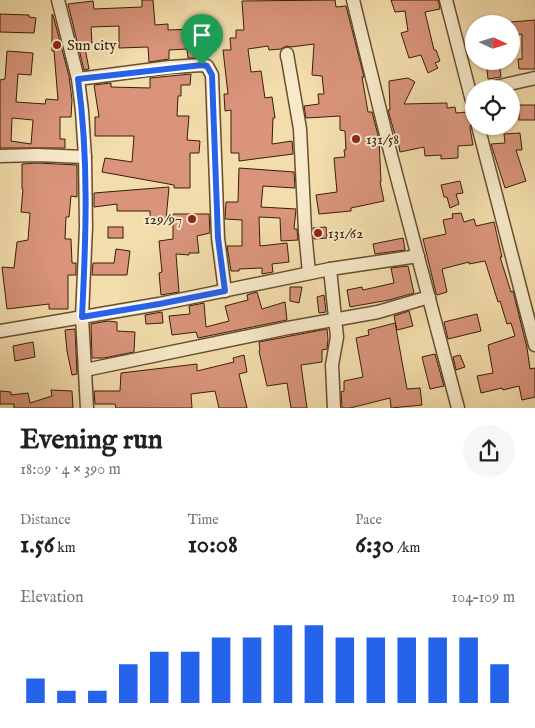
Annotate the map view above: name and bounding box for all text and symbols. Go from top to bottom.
pin [181,14,223,65]
north arrow [465,15,520,70]
map controls [465,15,520,135]
icon: arrive [188,21,216,49]
place label: Sun city [67,36,117,55]
marker: Sun city [51,39,63,51]
button: locate [465,80,520,135]
place label: 131/58 [366,130,399,149]
marker: 131/58 [350,133,362,145]
place label: 129/97 [144,210,182,229]
marker: 129/97 [186,213,198,225]
place label: 131/62 [328,224,363,243]
marker: 131/62 [312,227,324,239]
text: Evening run [20,423,163,458]
button: share [463,425,515,477]
text: 18:09 · 4 × 390 m [20,460,121,480]
text: Distance [20,511,71,529]
text: Time [188,511,219,529]
text: Pace [355,511,382,529]
text: 1.56 [20,529,54,561]
text: 10:08 [188,529,238,561]
text: 6:30 [355,529,394,561]
text: km [54,539,76,557]
text: /km [394,539,420,557]
text: Elevation [20,588,83,608]
text: 104–109 m [451,588,515,608]

